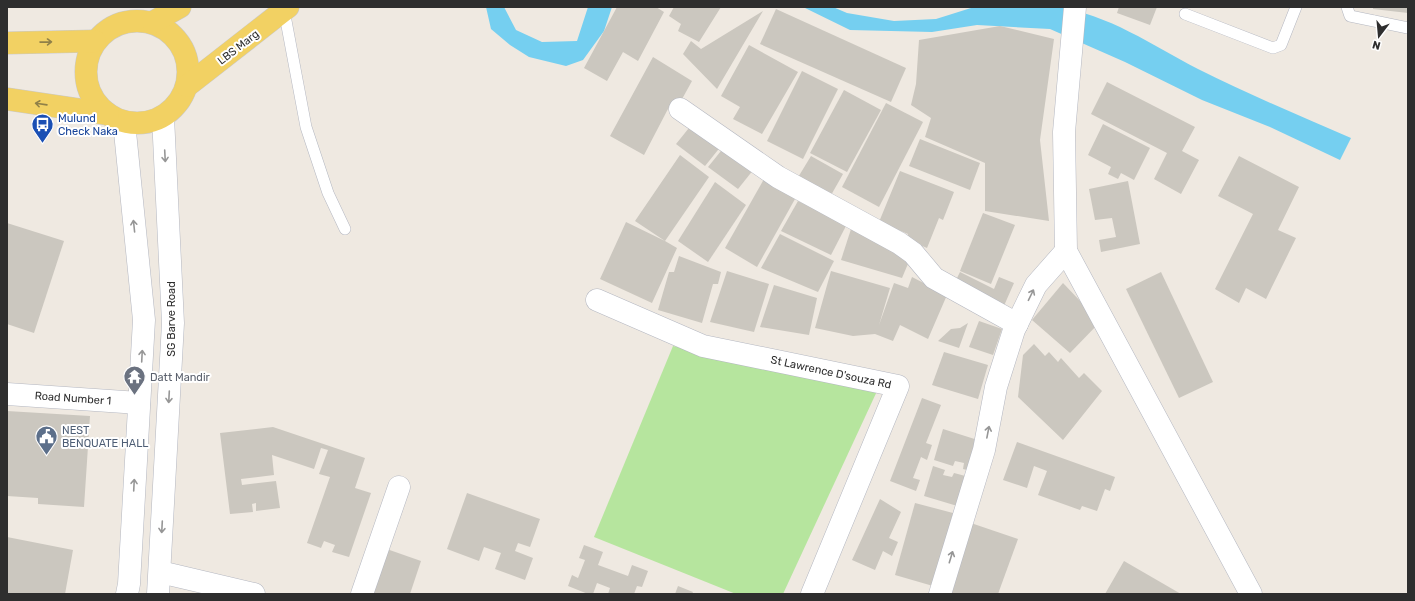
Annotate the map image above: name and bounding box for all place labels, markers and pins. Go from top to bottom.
bus stop icon: Mulund Check Naka [30,111,56,144]
place label: Mulund Check Naka [58,112,118,138]
temple icon: Datt Mandir [121,364,147,397]
place label: Datt Mandir [150,371,211,384]
public building icon: NEST BENQUATE HALL [34,423,60,456]
place label: NEST BENQUATE HALL [62,424,149,450]

